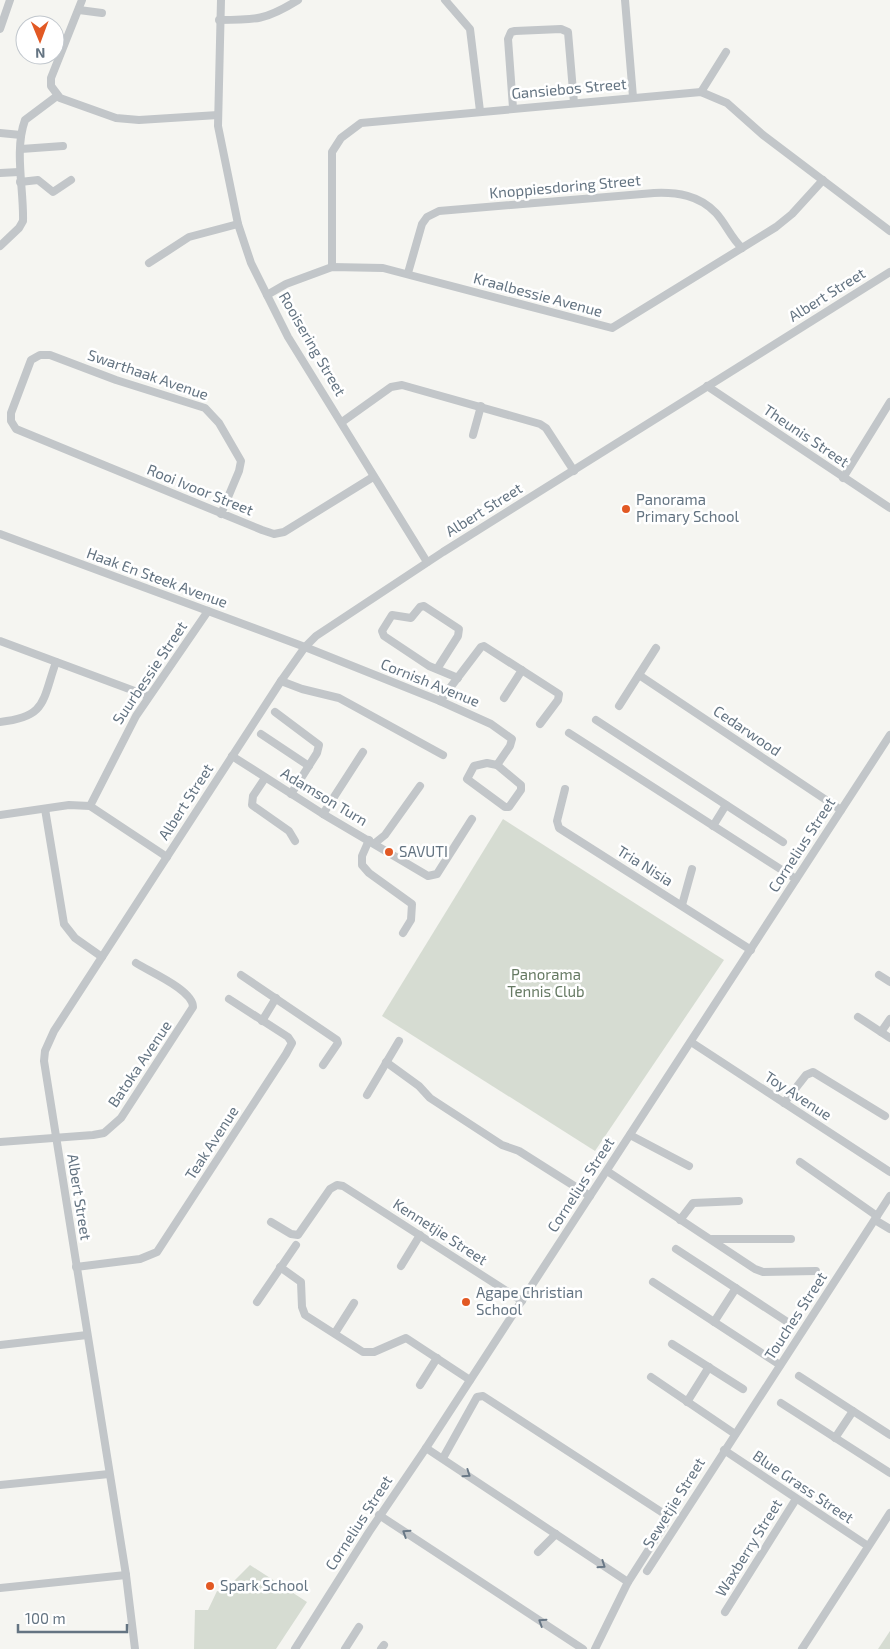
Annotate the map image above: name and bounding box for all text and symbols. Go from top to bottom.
north arrow [15,15,65,65]
text: N [35,45,45,62]
street label: Gansiebos Street [511,74,627,102]
street label: Knoppiesdoring Street [488,170,642,202]
street label: Albert Street [785,263,868,325]
street label: Kraalbessie Avenue [472,268,605,320]
street label: Rooisering Street [276,288,350,399]
street label: Swarthaak Avenue [86,345,211,403]
street label: Theunis Street [760,400,853,471]
street label: Rooi Ivoor Street [145,460,256,519]
street label: Albert Street [442,478,525,540]
place label: Panorama Primary School [636,490,739,525]
marker: Panorama Primary School [620,503,632,515]
street label: Haak En Steek Avenue [84,543,230,611]
street label: Suurbessie Street [108,617,190,727]
street label: Cornish Avenue [378,654,482,710]
street label: Cedarwood [710,701,785,759]
street label: Albert Street [154,760,217,843]
street label: Adamson Turn [278,763,371,829]
street label: Cornelius Street [764,794,839,895]
street label: Tria Nisia [614,841,677,889]
place label: SAVUTI [399,842,448,860]
marker: SAVUTI [383,846,395,858]
park label: Panorama Tennis Club [507,965,585,1000]
street label: Batoka Avenue [103,1017,175,1110]
street label: Toy Avenue [762,1067,835,1123]
street label: Teak Avenue [181,1102,242,1183]
street label: Cornelius Street [543,1134,618,1235]
street label: Albert Street [64,1152,96,1242]
street label: Kennetjie Street [390,1194,491,1269]
street label: Touches Street [760,1268,830,1363]
place label: Agape Christian School [476,1283,583,1318]
marker: Agape Christian School [460,1296,472,1308]
street label: Blue Grass Street [750,1446,858,1527]
street label: Sewetjie Street [638,1454,709,1551]
one-way arrow [462,1468,471,1478]
street label: Cornelius Street [321,1472,396,1573]
street label: Waxberry Street [711,1495,785,1600]
one-way arrow [403,1530,412,1539]
one-way arrow [597,1559,606,1568]
place label: Spark School [220,1576,309,1594]
marker: Spark School [204,1580,216,1592]
scale bar [18,1602,126,1634]
text: 100 m [25,1609,66,1627]
one-way arrow [539,1619,548,1628]

